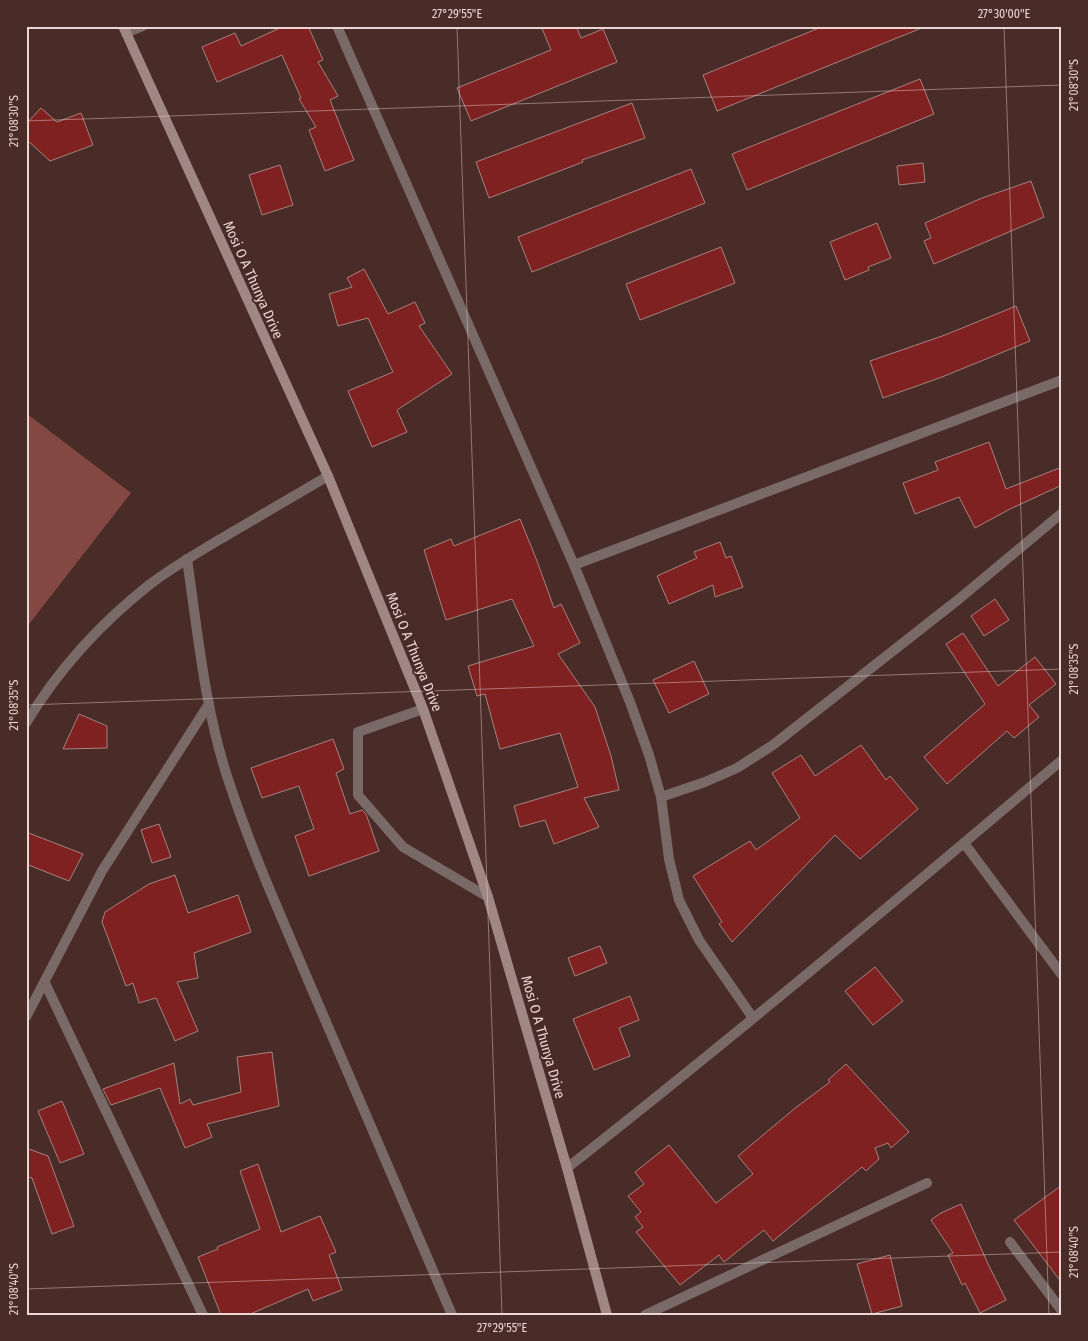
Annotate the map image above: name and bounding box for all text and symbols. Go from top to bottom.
text: 27°29'55"E [432,7,482,21]
text: 27°30'00"E [978,7,1030,21]
text: 21°08'30"S [1067,59,1081,111]
text: 21°08'30"S [7,95,21,147]
street label: Mosi O A Thunya Drive [219,218,287,342]
street label: Mosi O A Thunya Drive [382,590,446,714]
text: 21°08'35"S [1067,644,1081,694]
text: 21°08'35"S [7,680,21,730]
street label: Mosi O A Thunya Drive [517,974,569,1101]
text: 21°08'40"S [1067,1226,1081,1278]
text: 21°08'40"S [7,1263,21,1315]
text: 27°29'55"E [477,1321,527,1335]

